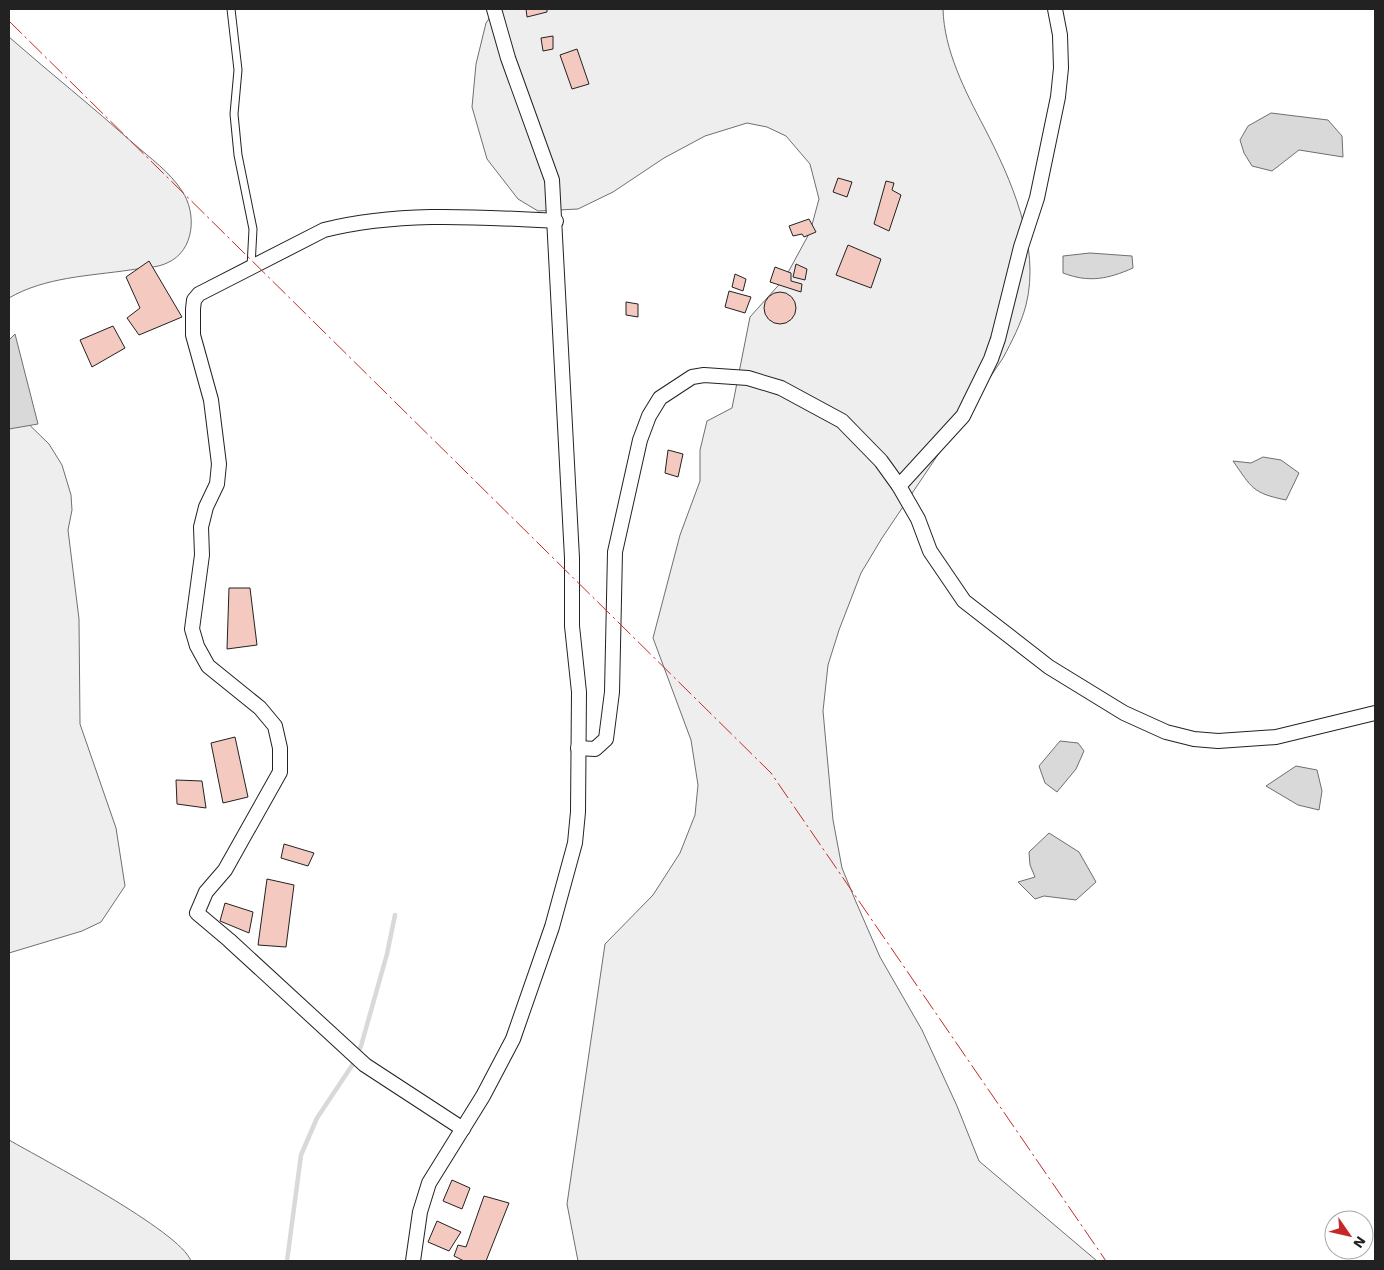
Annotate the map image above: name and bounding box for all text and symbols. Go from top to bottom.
north arrow [1324,1210,1374,1260]
text: N [1350,1233,1369,1251]

